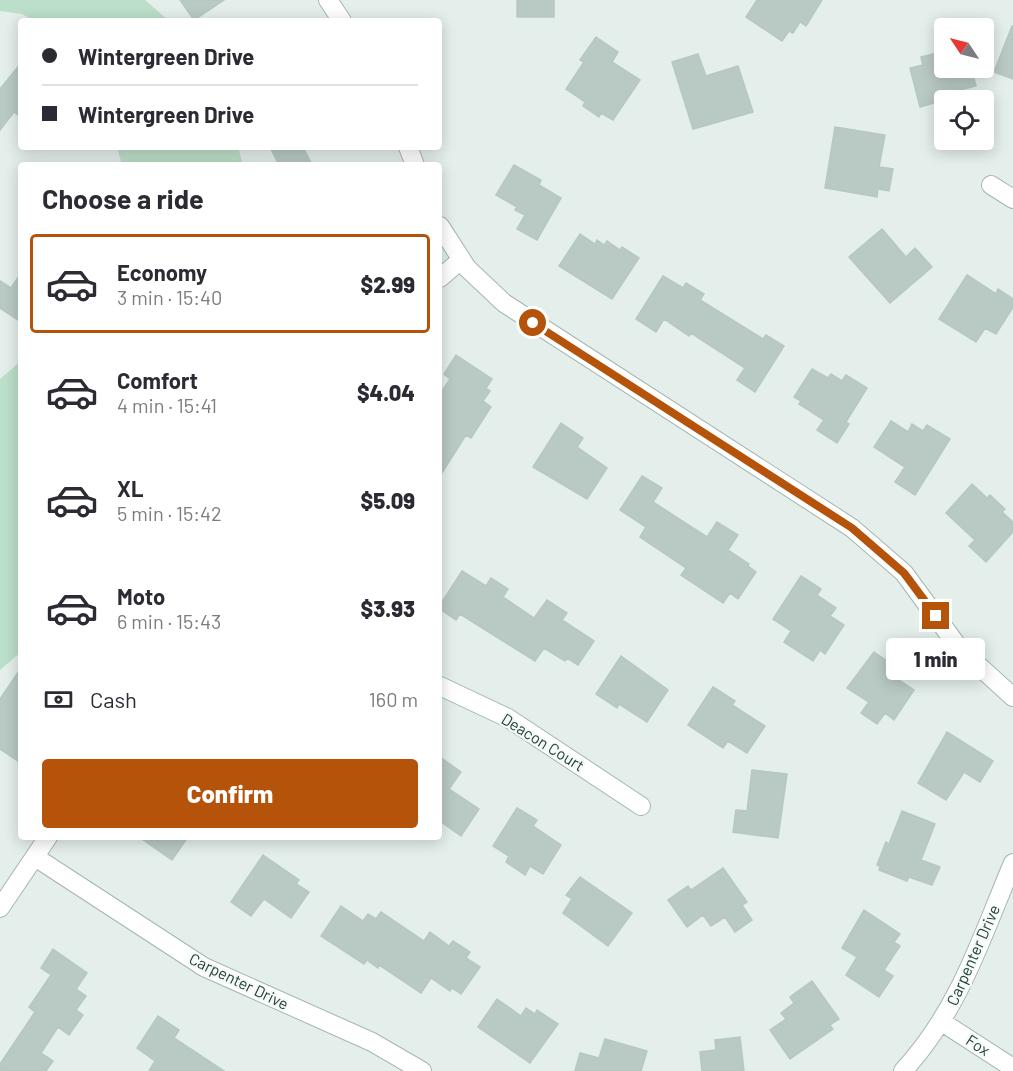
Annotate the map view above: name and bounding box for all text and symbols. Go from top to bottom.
north arrow [934,18,994,78]
map controls [934,18,994,150]
text: Wintergreen Drive [78,43,254,69]
button: locate [934,90,994,150]
text: Wintergreen Drive [78,101,254,127]
text: Choose a ride [42,182,204,214]
icon: car [45,257,99,311]
text: Economy [117,259,207,285]
text: $2.99 [360,271,415,297]
text: 3 min · 15:40 [117,285,222,309]
route start [519,309,546,336]
icon: car [45,365,99,419]
text: Comfort [117,367,198,393]
text: $4.04 [357,379,415,405]
text: 4 min · 15:41 [117,393,217,417]
icon: car [45,473,99,527]
text: XL [117,475,143,501]
text: $5.09 [361,487,415,513]
text: 5 min · 15:42 [117,501,222,525]
icon: car [45,581,99,635]
text: Moto [117,583,165,609]
text: $3.93 [361,595,415,621]
route end [922,602,949,629]
text: 6 min · 15:43 [117,609,221,633]
callout: 1 min [886,637,986,679]
text: 1 min [914,647,957,671]
icon: cash [42,683,75,716]
text: Cash [90,686,137,712]
text: 160 m [369,687,418,711]
street label: Deacon Court [498,709,588,775]
button: Confirm [42,759,418,828]
street label: Carpenter Drive [942,901,1003,1008]
street label: Carpenter Drive [186,948,292,1013]
street label: Fox [963,1030,994,1059]

